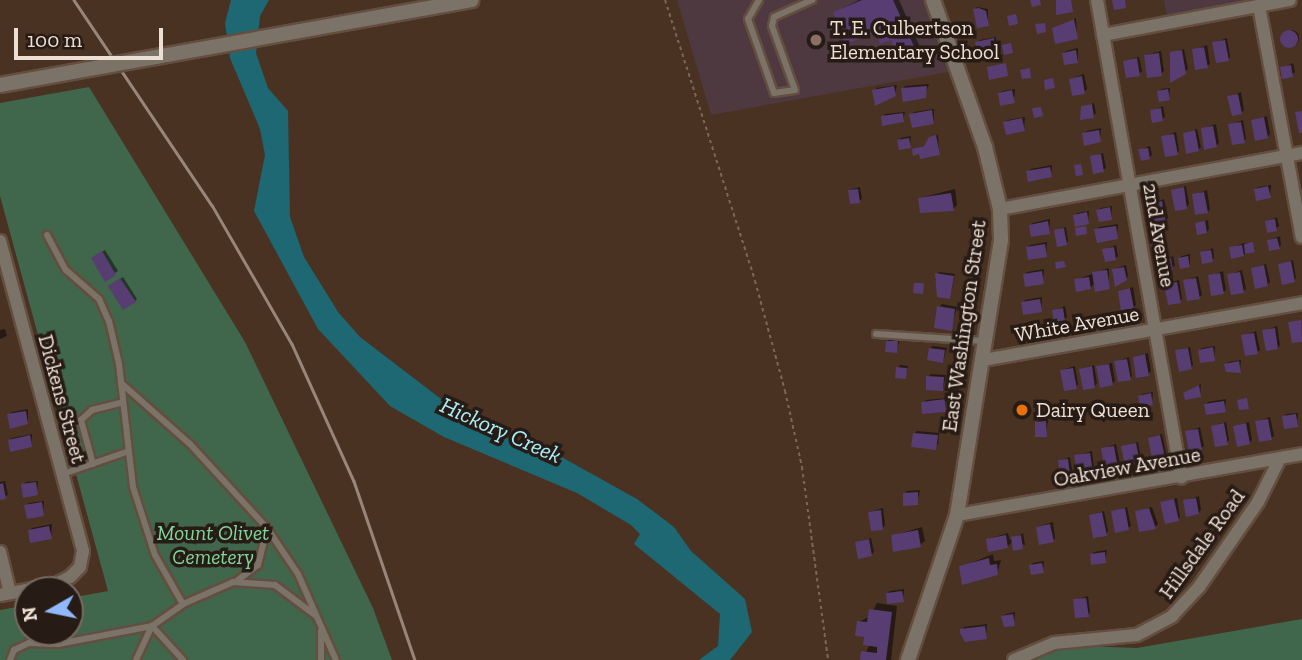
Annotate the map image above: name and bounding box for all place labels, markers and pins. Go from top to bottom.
place label: T. E. Culbertson Elementary School [830,15,1000,65]
marker: T. E. Culbertson Elementary School [808,32,824,48]
place label: Dairy Queen [1036,397,1150,423]
marker: Dairy Queen [1014,402,1030,418]

